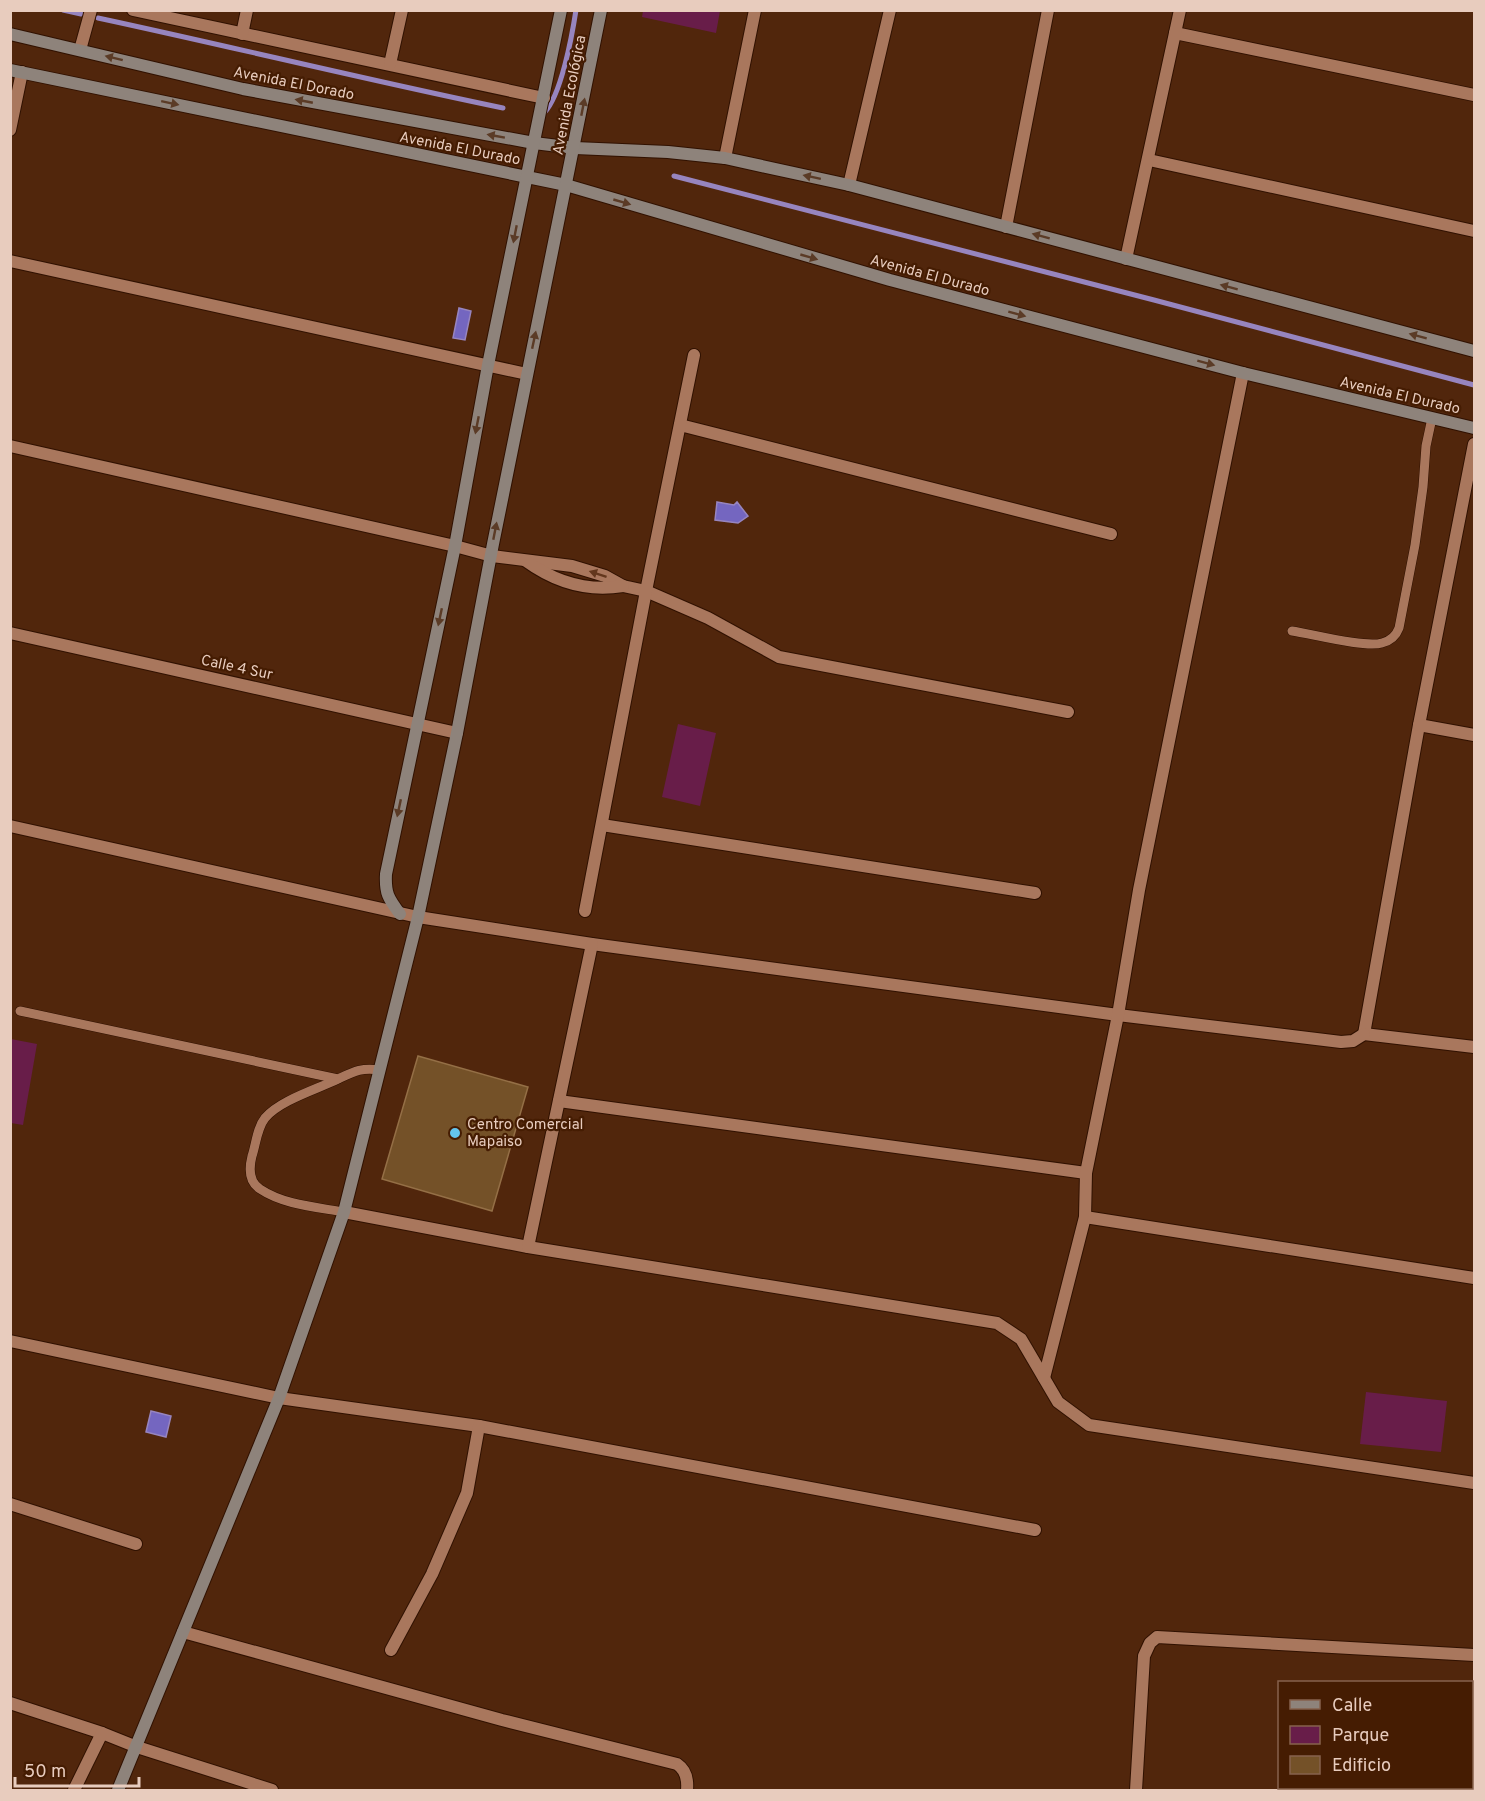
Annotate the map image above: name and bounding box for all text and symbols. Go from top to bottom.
street label: Avenida Ecológica [550,34,591,157]
one-way arrow [104,53,123,62]
street label: Avenida El Dorado [232,63,356,105]
one-way arrow [295,96,314,105]
one-way arrow [579,98,588,117]
one-way arrow [161,99,180,109]
street label: Avenida El Durado [398,128,522,171]
one-way arrow [486,131,505,140]
one-way arrow [802,172,821,181]
one-way arrow [613,198,631,207]
one-way arrow [510,225,519,244]
one-way arrow [1032,231,1050,240]
street label: Avenida El Durado [868,251,991,302]
one-way arrow [800,253,818,262]
one-way arrow [1220,281,1239,291]
one-way arrow [1008,309,1027,319]
one-way arrow [530,330,539,349]
one-way arrow [1409,331,1427,341]
one-way arrow [1197,359,1215,368]
street label: Avenida El Durado [1338,373,1462,420]
one-way arrow [472,416,481,435]
one-way arrow [491,521,500,540]
one-way arrow [589,569,607,578]
one-way arrow [434,607,444,626]
street label: Calle 4 Sur [199,652,275,685]
one-way arrow [394,798,404,817]
place label: Centro Comercial Mapaiso [467,1116,583,1152]
marker: Centro Comercial Mapaiso [448,1126,462,1140]
legend [1278,1681,1473,1789]
text: Calle [1332,1695,1372,1718]
text: Parque [1332,1725,1389,1748]
scale bar [15,1750,140,1788]
text: Edificio [1332,1755,1391,1778]
text: 50 m [24,1761,66,1784]

